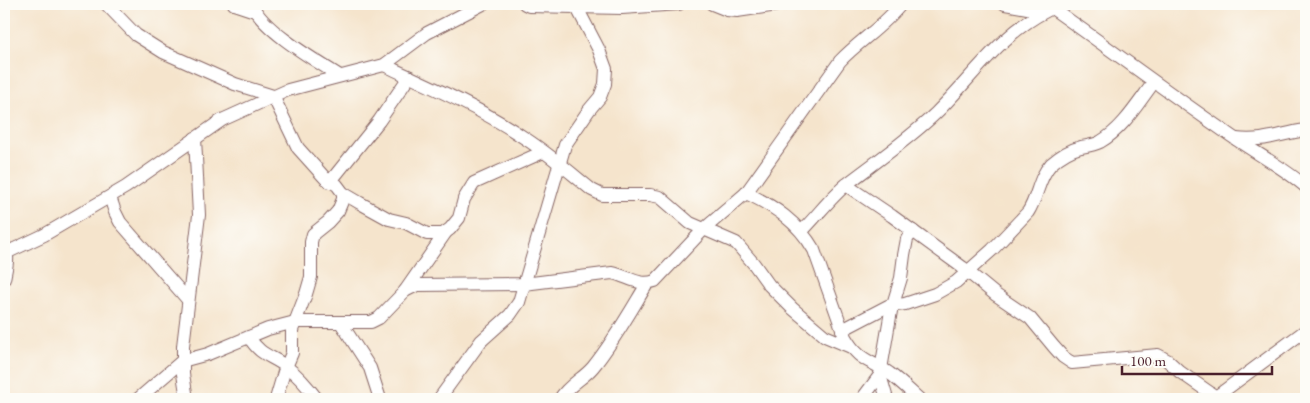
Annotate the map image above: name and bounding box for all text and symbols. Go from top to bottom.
scale bar [1122,343,1272,375]
text: 100 m [1130,351,1167,370]

